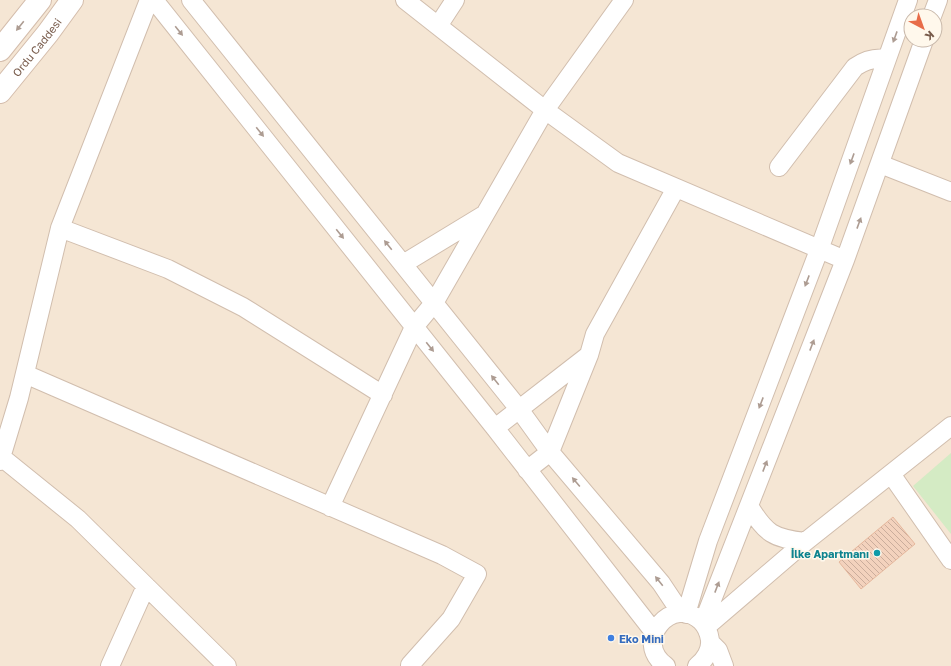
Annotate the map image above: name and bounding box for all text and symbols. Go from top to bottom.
north arrow [903,8,943,48]
street label: Ordu Caddesi [9,15,64,79]
one-way arrow [16,20,25,31]
one-way arrow [174,25,183,36]
text: K [923,28,937,43]
one-way arrow [892,31,898,43]
one-way arrow [255,127,264,138]
one-way arrow [848,154,854,166]
one-way arrow [856,217,862,229]
one-way arrow [336,228,345,239]
one-way arrow [384,240,392,250]
one-way arrow [804,276,810,288]
one-way arrow [810,338,816,350]
one-way arrow [426,341,435,352]
one-way arrow [491,374,500,385]
one-way arrow [757,397,763,409]
one-way arrow [762,459,768,471]
one-way arrow [571,476,580,487]
place label: İlke Apartmanı [791,547,869,560]
marker: İlke Apartmanı [872,548,882,558]
one-way arrow [655,576,664,587]
one-way arrow [715,581,721,593]
place label: Eko Mini [619,632,664,645]
marker: Eko Mini [606,633,616,643]

